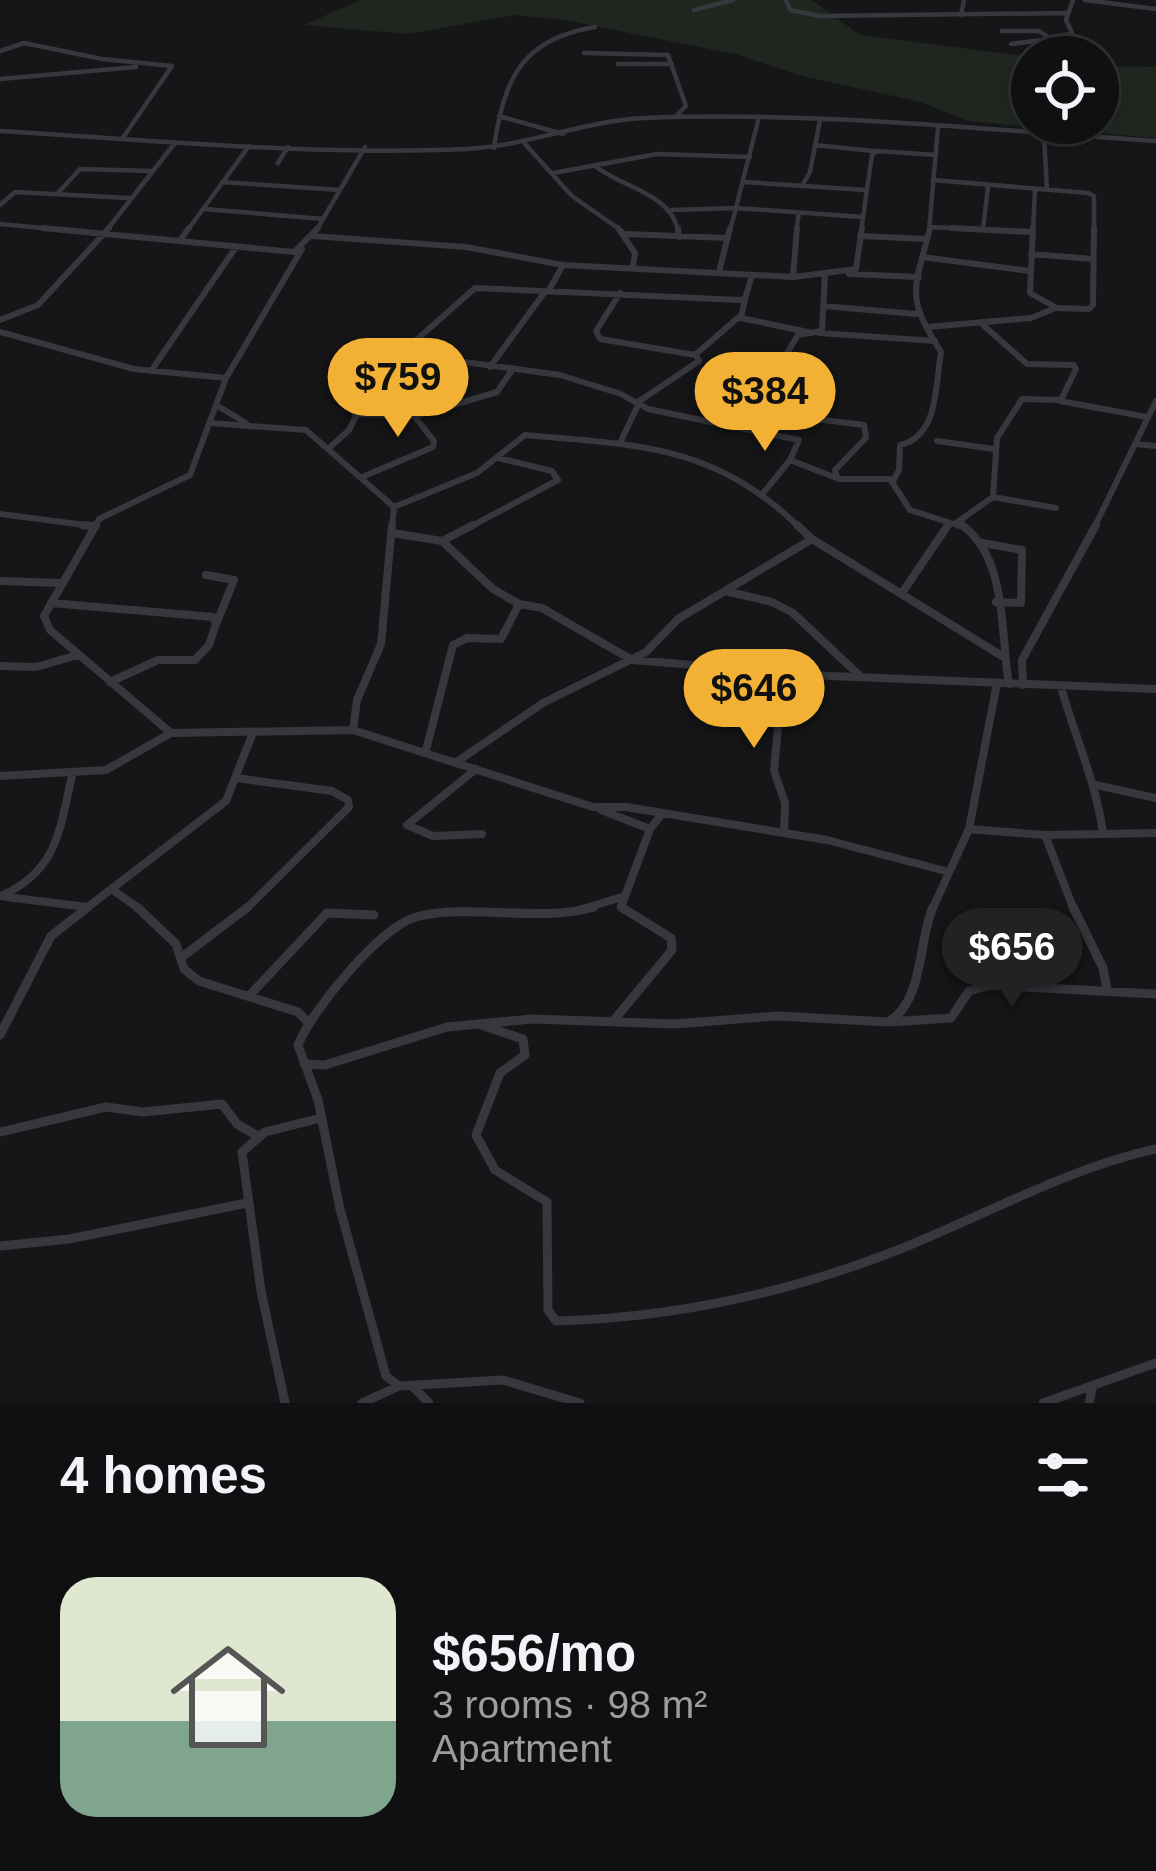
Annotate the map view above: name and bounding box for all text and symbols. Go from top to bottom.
map controls [1011,36,1119,144]
button: locate [1011,36,1119,144]
pin: $759 [327,338,469,440]
pin: $384 [694,352,836,454]
text: $759 [355,355,441,398]
text: $384 [722,369,808,412]
pin: $646 [683,649,825,751]
text: $646 [711,666,797,709]
pin: $656 [941,908,1083,1010]
text: $656 [969,925,1055,968]
icon: filters [1030,1442,1096,1508]
text: 4 homes [60,1447,267,1504]
icon: home [156,1625,300,1769]
text: $656/mo [432,1625,636,1682]
text: 3 rooms · 98 m² [432,1683,707,1726]
text: Apartment [432,1727,612,1770]

